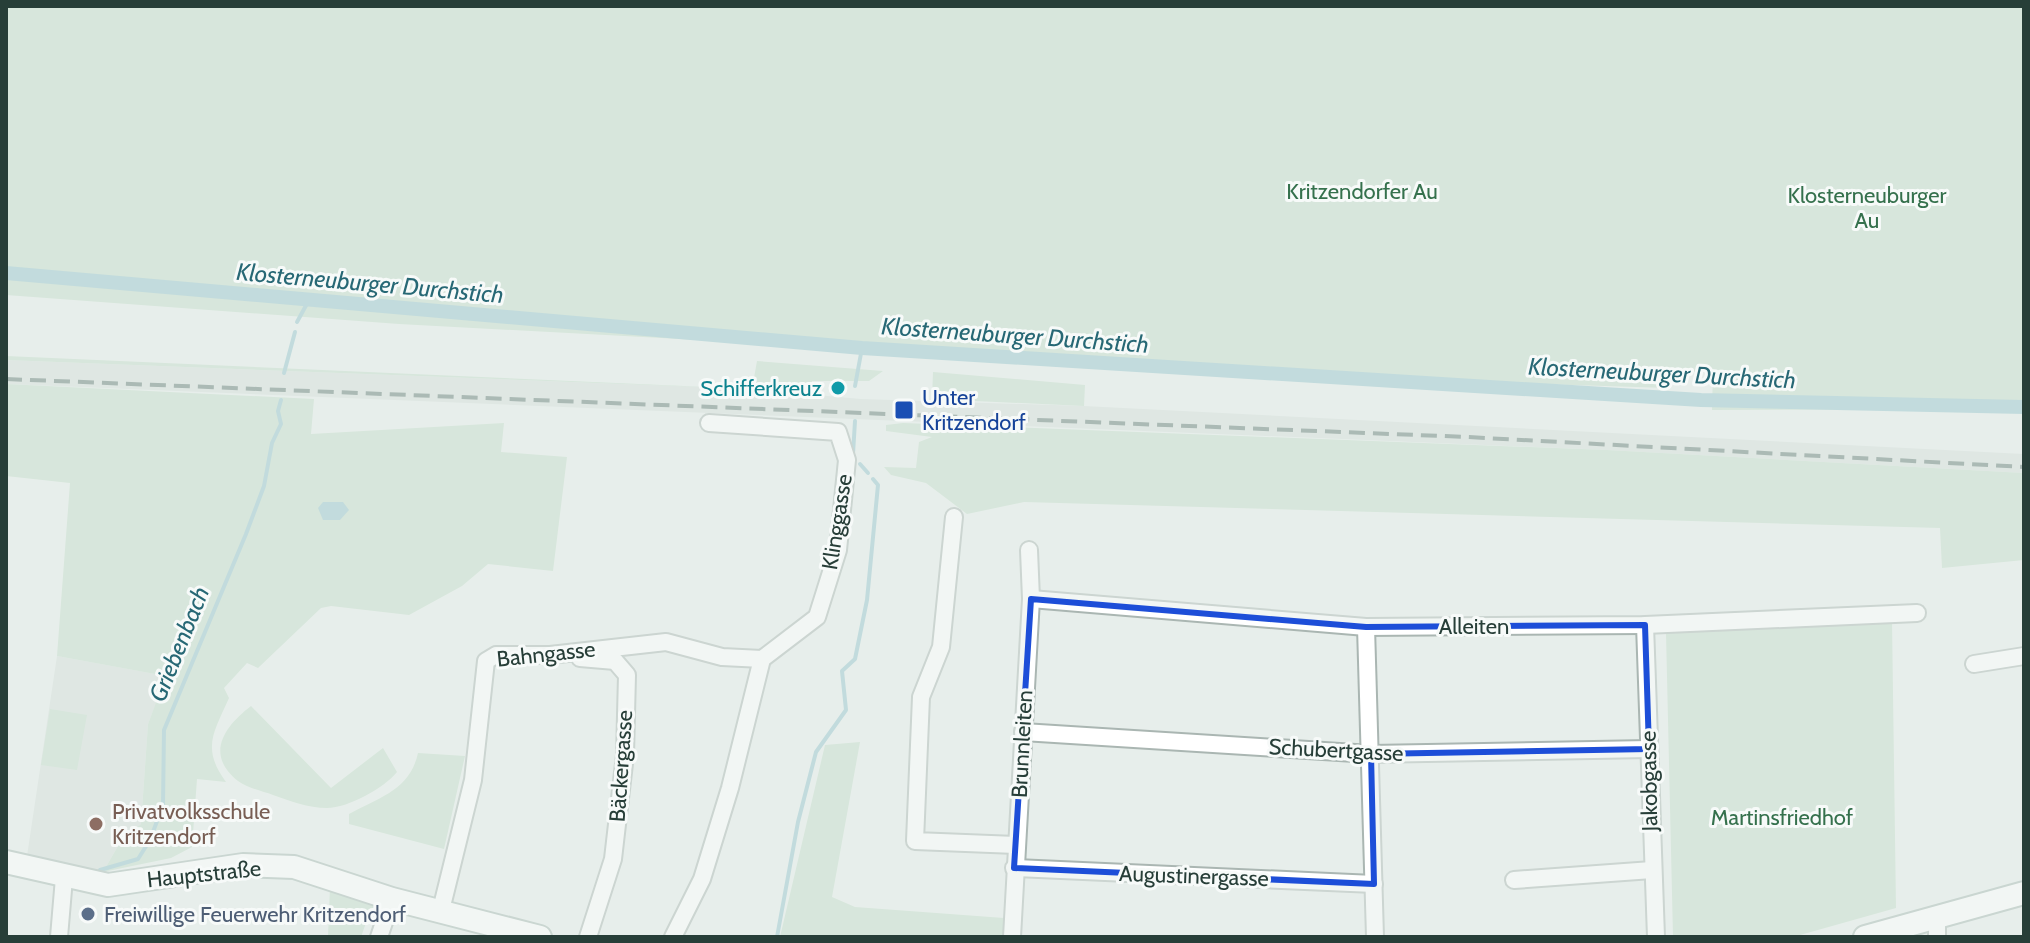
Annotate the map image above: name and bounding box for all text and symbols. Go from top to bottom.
park label: Kritzendorfer Au [1286,178,1438,205]
park label: Klosterneuburger Au [1787,182,1947,234]
water label: Klosterneuburger Durchstich [235,257,505,309]
water label: Klosterneuburger Durchstich [880,311,1150,359]
water label: Klosterneuburger Durchstich [1527,352,1797,394]
place label: Schifferkreuz [700,375,822,402]
marker: Schifferkreuz [829,379,847,397]
place label: Unter Kritzendorf [922,384,1026,436]
marker: Unter Kritzendorf [893,399,915,421]
street label: Klinggasse [816,472,858,572]
water label: Griebenbach [143,582,215,706]
street label: Alleiten [1439,613,1509,640]
street label: Bahngasse [495,635,597,673]
street label: Brunnleiten [1006,689,1038,799]
street label: Bäckergasse [604,709,638,823]
street label: Jakobgasse [1635,730,1663,833]
street label: Schubertgasse [1268,733,1404,767]
place label: Privatvolksschule Kritzendorf [112,798,270,850]
park label: Martinsfriedhof [1711,804,1853,831]
marker: Privatvolksschule Kritzendorf [87,815,105,833]
street label: Hauptstraße [146,855,262,893]
street label: Augustinergasse [1119,860,1269,892]
place label: Freiwillige Feuerwehr Kritzendorf [104,901,406,928]
marker: Freiwillige Feuerwehr Kritzendorf [79,905,97,923]

